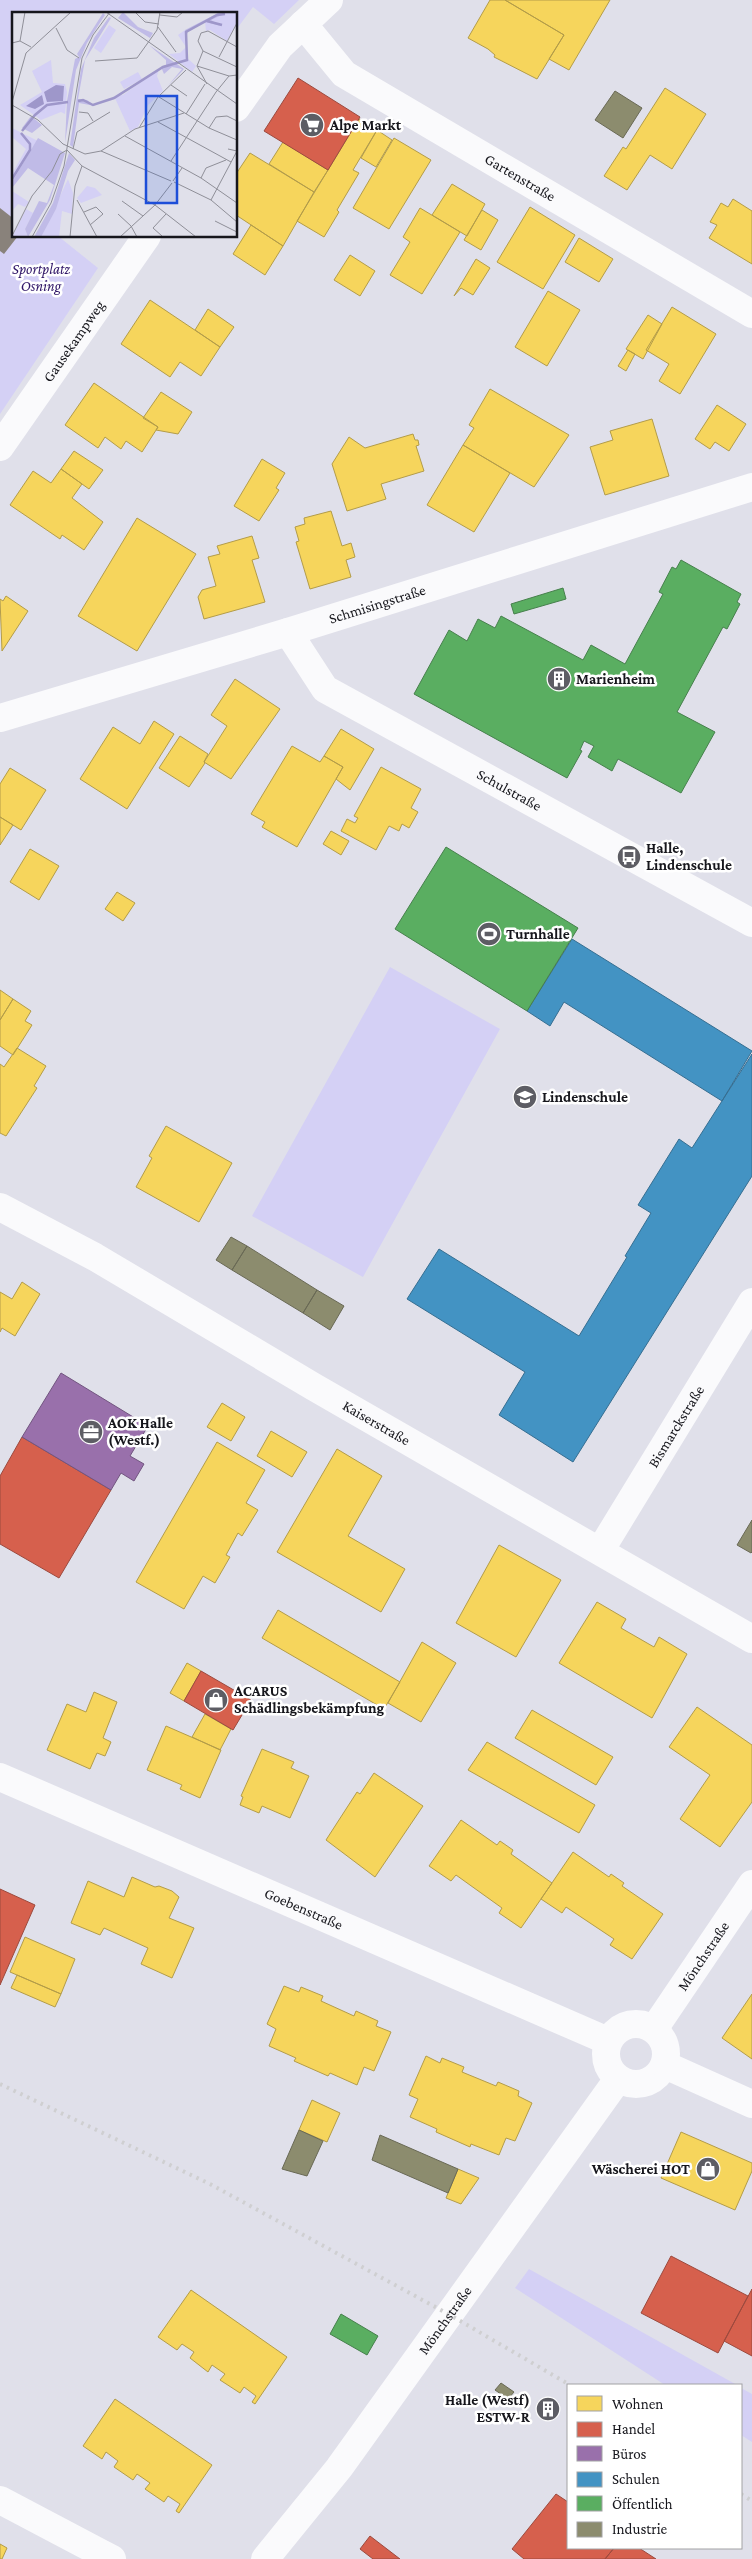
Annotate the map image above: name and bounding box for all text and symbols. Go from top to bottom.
inset map [12,12,238,238]
supermarket icon: Alpe Markt [299,112,325,138]
place label: Alpe Markt [329,117,402,133]
street label: Gartenstraße [482,151,559,205]
park label: Sportplatz Osning [12,261,70,295]
street label: Gausekampweg [40,297,108,385]
street label: Schmisingstraße [327,581,428,627]
building icon: Marienheim [546,666,572,692]
place label: Marienheim [576,671,655,687]
street label: Schulstraße [474,766,545,814]
place label: Halle, Lindenschule [646,840,732,873]
bus stop icon: Halle, Lindenschule [616,844,642,870]
sports icon: Turnhalle [476,921,502,947]
place label: Turnhalle [506,926,570,942]
school or university icon: Lindenschule [512,1084,538,1110]
place label: Lindenschule [542,1089,628,1105]
street label: Bismarckstraße [645,1382,707,1470]
street label: Kaiserstraße [340,1397,413,1449]
place label: AOK Halle (Westf.) [107,1415,173,1449]
office icon: AOK Halle (Westf.) [78,1419,104,1445]
place label: ACARUS Schädlingsbekämpfung [233,1683,385,1716]
shop icon: ACARUS Schädlingsbekämpfung [203,1687,229,1713]
street label: Goebenstraße [262,1885,346,1933]
street label: Mönchstraße [674,1918,733,1994]
shop icon: Wäscherei HOT [695,2156,721,2182]
place label: Wäscherei HOT [591,2161,690,2177]
street label: Mönchstraße [415,2283,475,2358]
legend [567,2384,742,2549]
place label: Halle (Westf) ESTW-R [445,2392,531,2425]
building icon: Halle (Westf) ESTW-R [535,2396,561,2422]
text: Wohnen [612,2396,663,2412]
text: Handel [612,2421,655,2437]
text: Büros [612,2446,647,2462]
text: Schulen [612,2471,660,2487]
text: Öffentlich [612,2496,673,2512]
text: Industrie [612,2521,668,2537]

